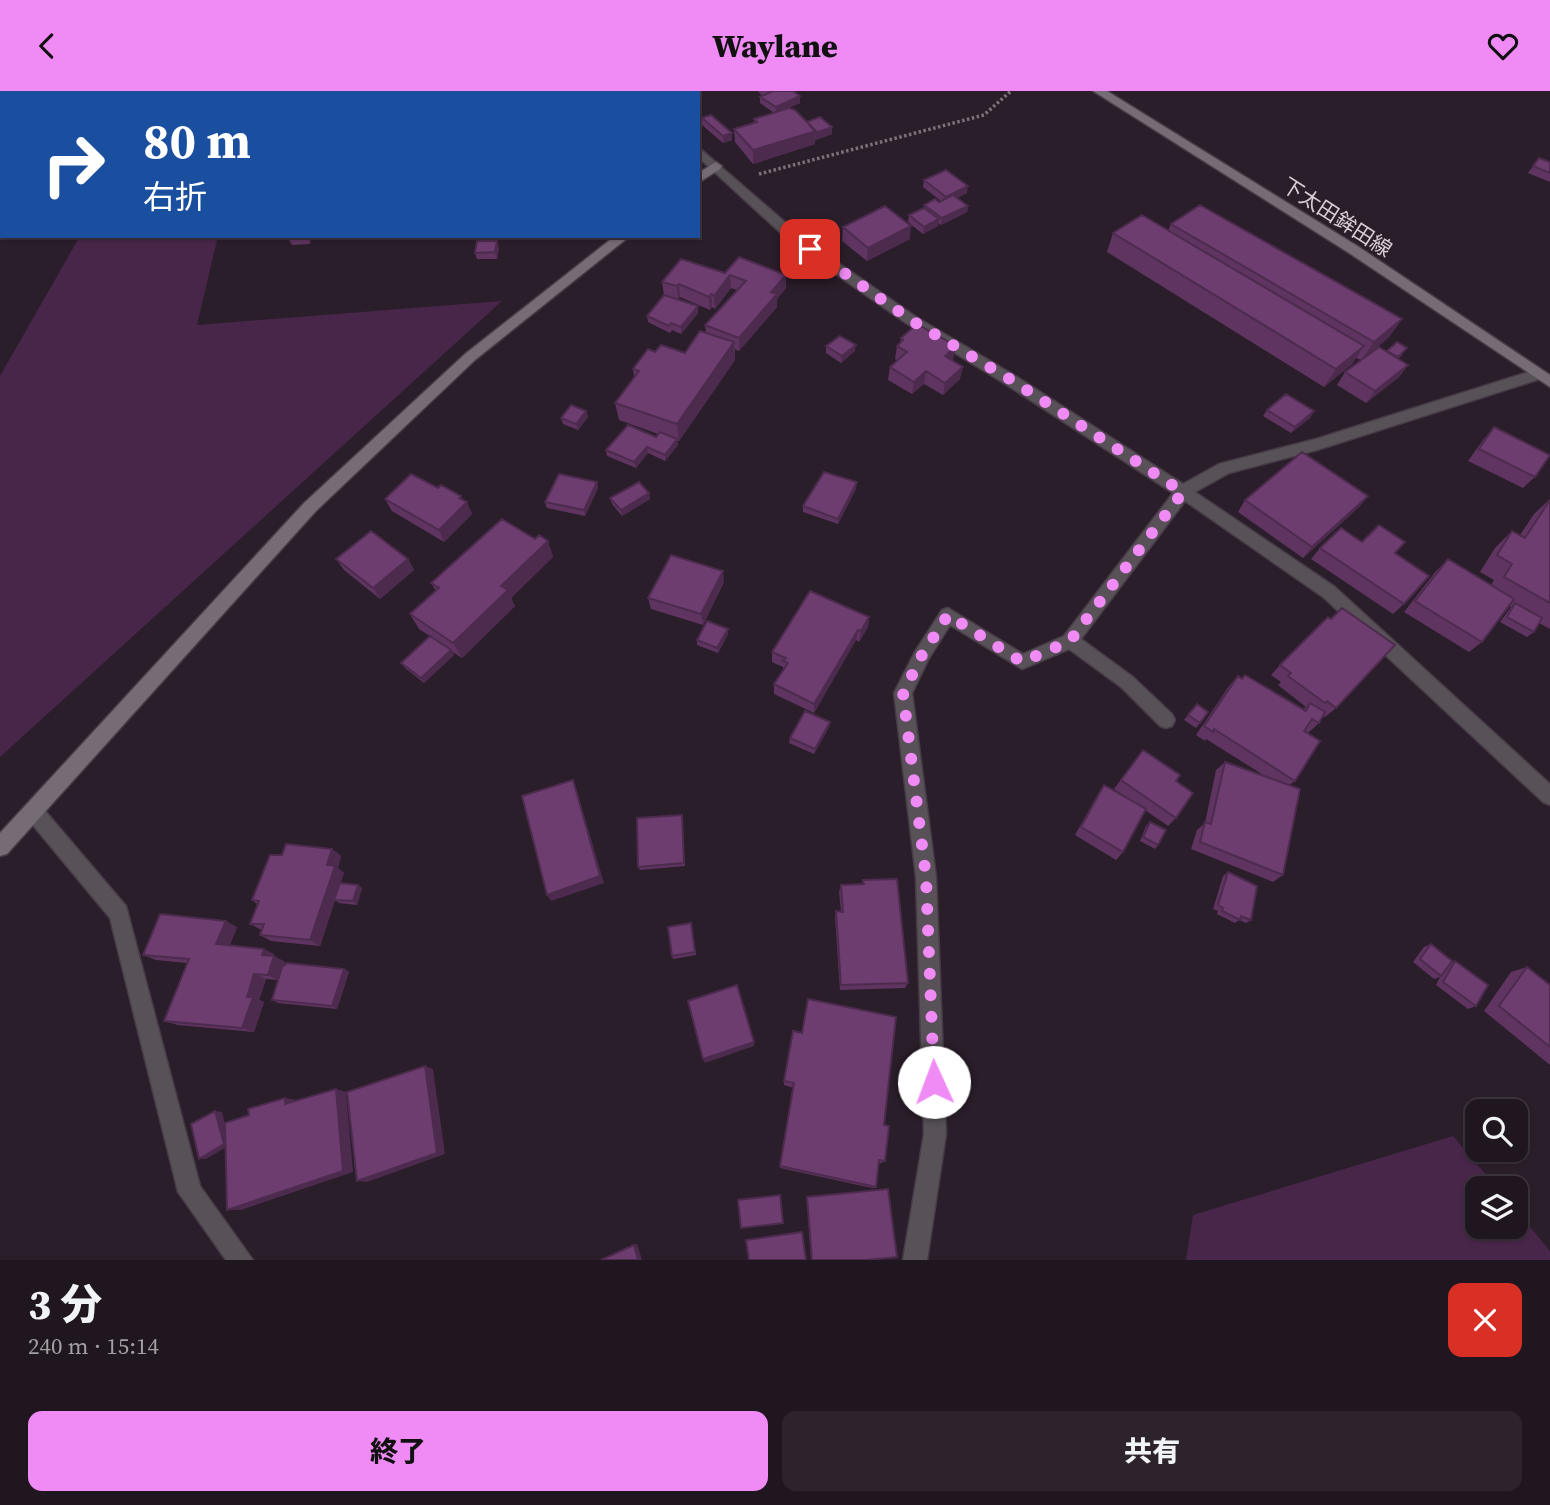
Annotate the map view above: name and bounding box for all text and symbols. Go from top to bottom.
text: Waylane [712,24,838,68]
icon: back [28,27,66,65]
icon: heart [1484,27,1522,65]
text: 80 m [143,107,251,174]
icon: right [28,119,119,210]
street label: 下太田鉾田線 [1276,171,1398,263]
text: 右折 [143,175,207,219]
pin [780,219,840,279]
icon: arrive [791,230,829,268]
position arrow [897,1045,971,1119]
map controls [1465,1099,1528,1239]
button: search [1465,1099,1528,1162]
button: layers [1465,1176,1528,1239]
text: 3 分 [28,1275,102,1333]
button: close [1448,1283,1522,1357]
text: 240 m · 15:14 [28,1330,159,1362]
button: 終了 [28,1411,768,1491]
button: 共有 [782,1411,1522,1491]

